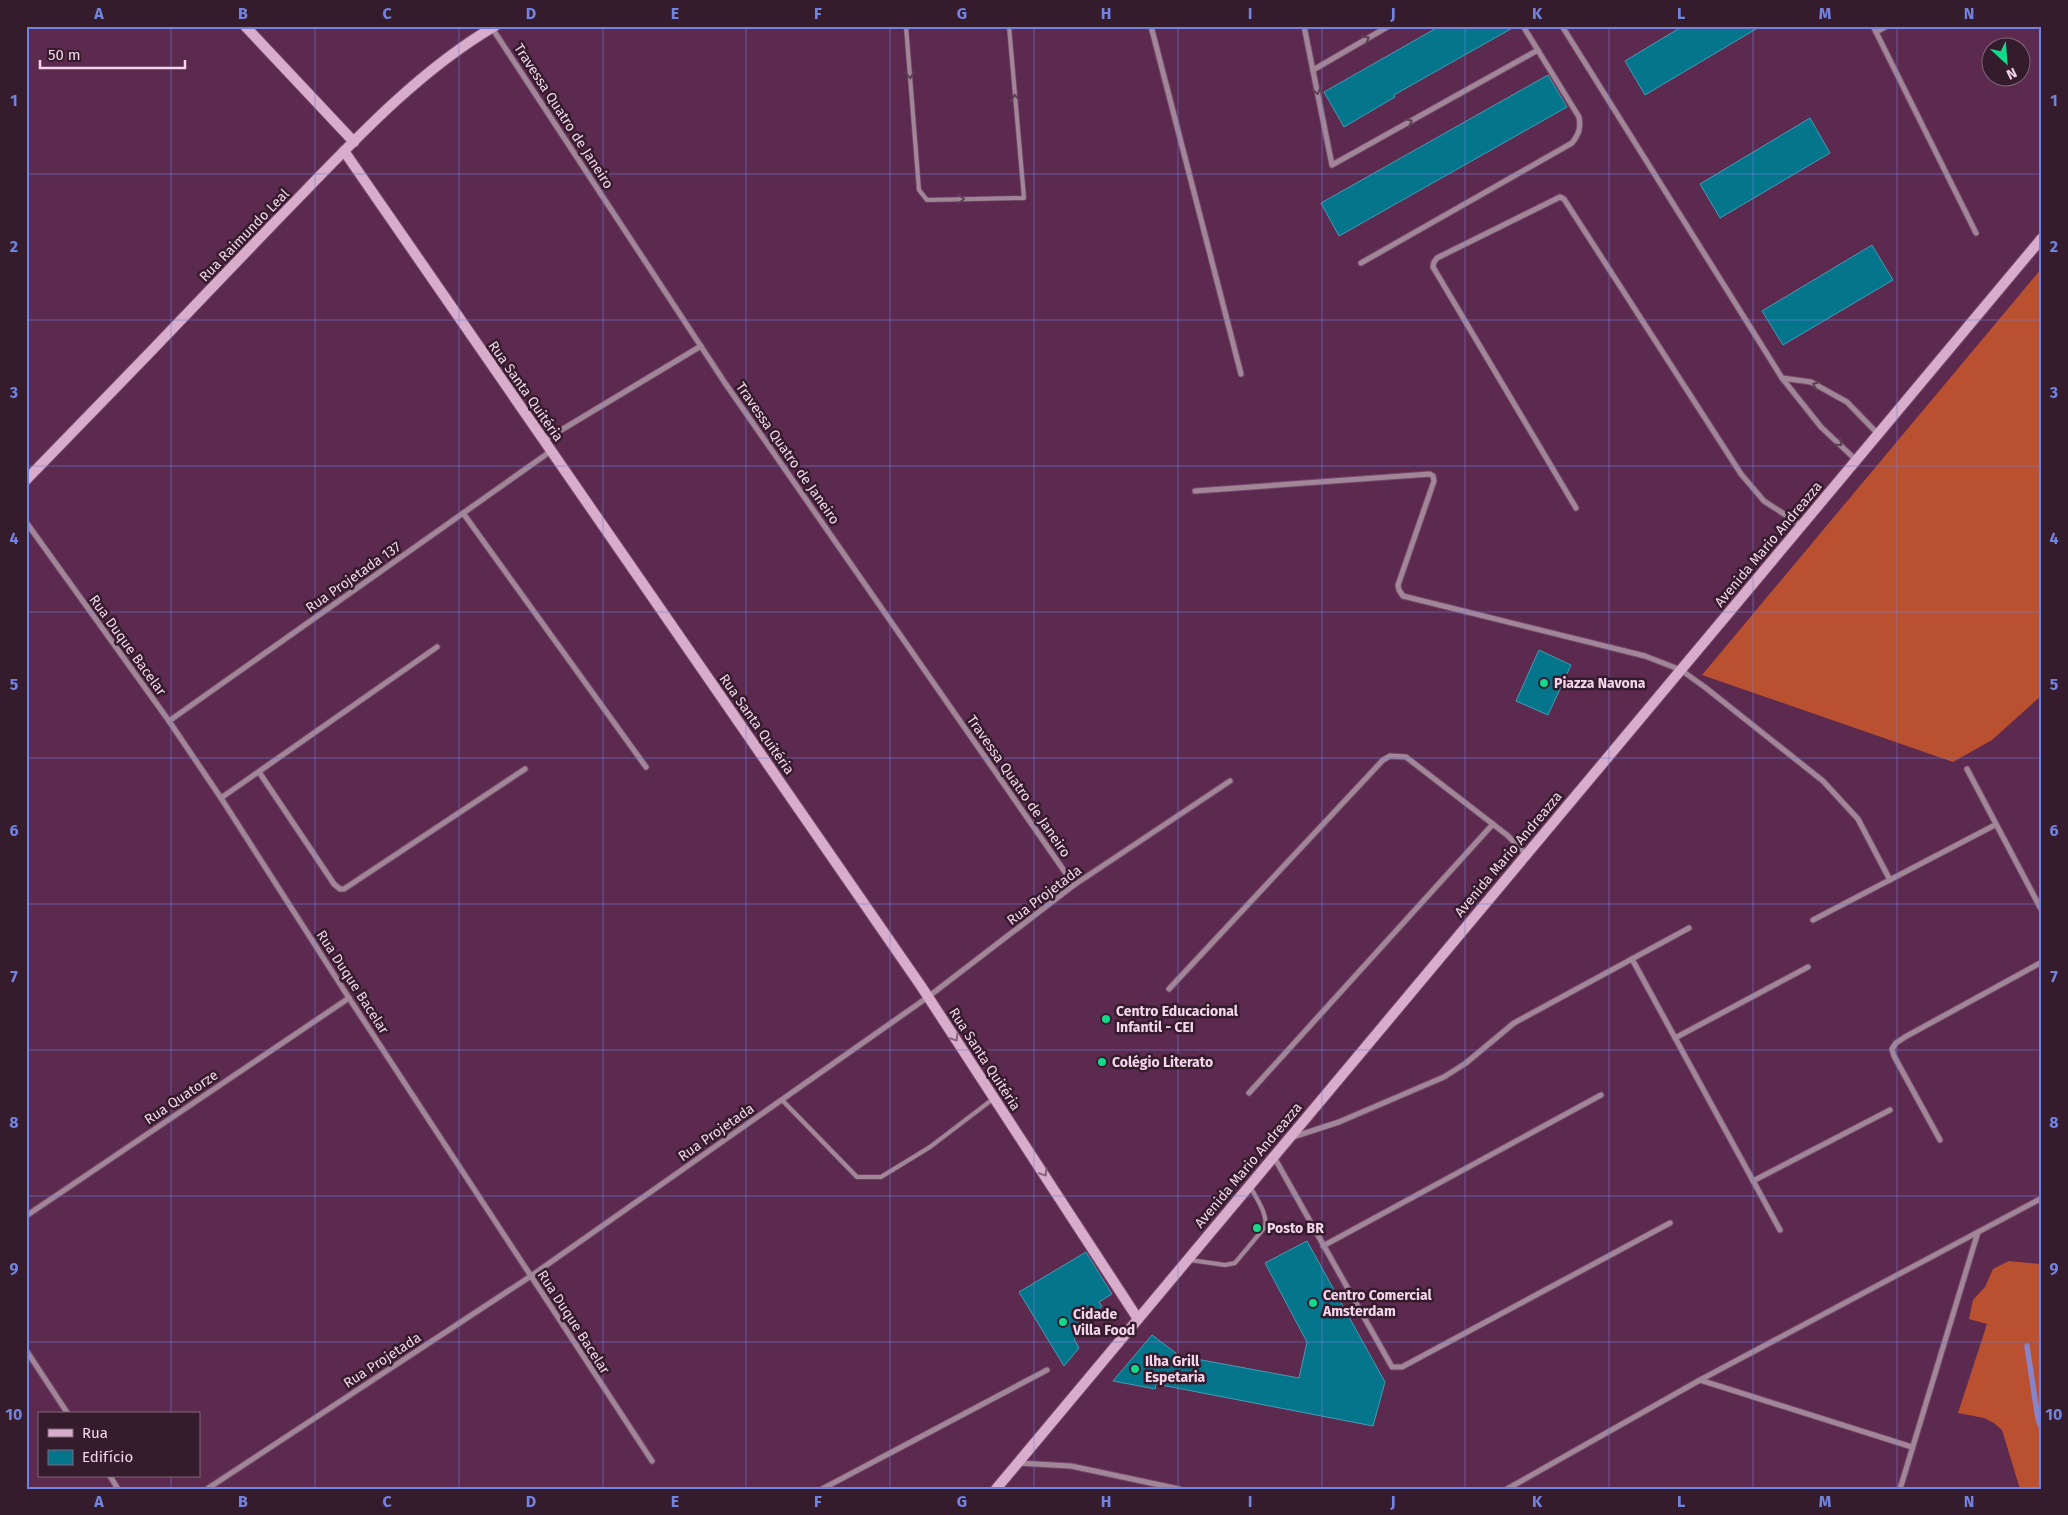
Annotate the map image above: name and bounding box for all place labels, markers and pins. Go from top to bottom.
place label: Piazza Navona [1554,675,1646,692]
marker: Piazza Navona [1538,677,1550,689]
place label: Centro Educacional Infantil - CEI [1116,1003,1239,1036]
marker: Centro Educacional Infantil - CEI [1100,1013,1112,1025]
place label: Colégio Literato [1112,1054,1213,1071]
marker: Colégio Literato [1096,1056,1108,1068]
place label: Posto BR [1267,1220,1324,1237]
marker: Posto BR [1251,1222,1263,1234]
place label: Centro Comercial Amsterdam [1322,1287,1433,1320]
marker: Centro Comercial Amsterdam [1307,1297,1319,1309]
place label: Cidade Villa Food [1072,1306,1135,1339]
marker: Cidade Villa Food [1057,1316,1069,1328]
place label: Ilha Grill Espetaria [1145,1353,1206,1386]
marker: Ilha Grill Espetaria [1129,1363,1141,1375]

